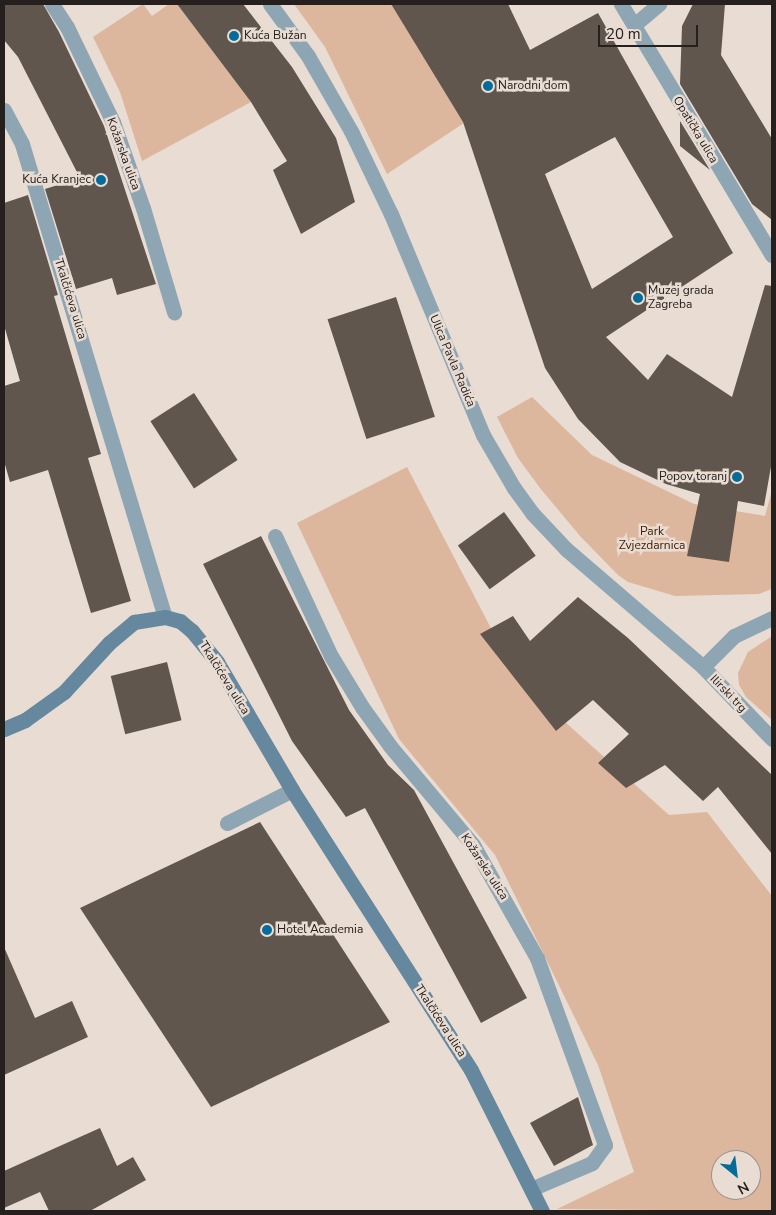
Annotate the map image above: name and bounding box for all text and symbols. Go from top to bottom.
scale bar [601,15,701,47]
text: 20 m [606,24,641,44]
place label: Kuća Bužan [244,29,307,43]
marker: Kuća Bužan [228,30,240,42]
place label: Narodni dom [498,79,568,93]
marker: Narodni dom [482,80,494,92]
street label: Opatička ulica [669,94,721,166]
street label: Kožarska ulica [103,116,143,192]
place label: Kuća Kranjec [22,173,91,187]
marker: Kuća Kranjec [95,174,107,186]
street label: Tkalčićeva ulica [51,257,89,341]
place label: Muzej grada Zagreba [648,284,714,312]
marker: Muzej grada Zagreba [632,292,644,304]
street label: Ulica Pavla Radića [426,313,478,409]
place label: Popov toranj [659,470,727,484]
marker: Popov toranj [731,471,743,483]
park label: Park Zvjezdarnica [619,525,685,553]
street label: Tkalčićeva ulica [196,639,252,717]
street label: Ilirski trg [707,672,749,716]
street label: Kožarska ulica [457,831,511,903]
place label: Hotel Academia [277,923,363,937]
marker: Hotel Academia [261,924,273,936]
street label: Tkalčićeva ulica [411,982,469,1060]
north arrow [711,1150,761,1200]
text: N [734,1177,752,1199]

